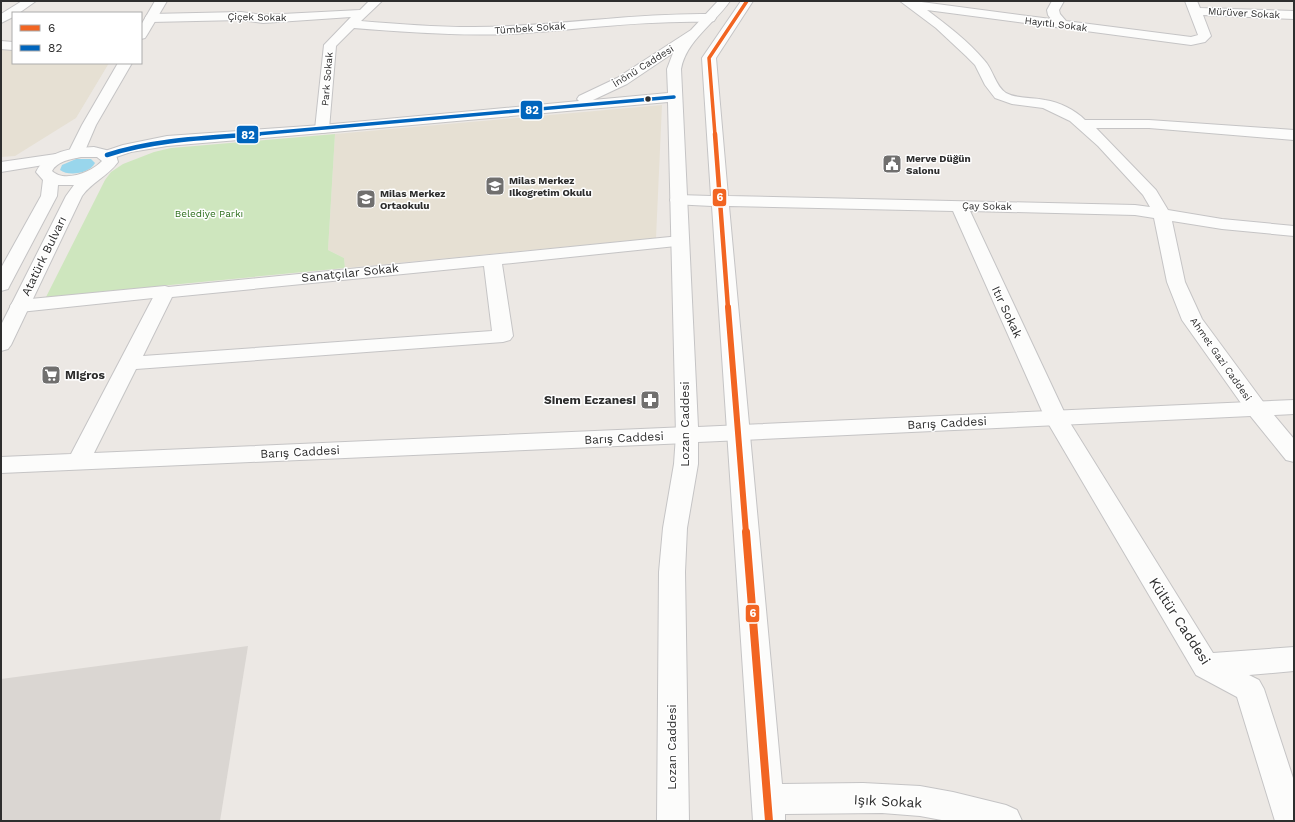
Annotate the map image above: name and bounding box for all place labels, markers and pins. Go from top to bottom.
unlabelled marker [643,94,653,104]
public building icon: Merve Düğün Salonu [881,153,903,175]
place label: Merve Düğün Salonu [906,153,971,176]
school or university icon: Milas Merkez Ilkogretim Okulu [484,175,506,197]
place label: Milas Merkez Ilkogretim Okulu [509,175,592,198]
school or university icon: Milas Merkez Ortaokulu [355,188,377,210]
place label: Milas Merkez Ortaokulu [380,188,445,211]
supermarket icon: Migros [40,364,62,386]
place label: Migros [65,368,105,382]
pharmacy icon: Sinem Eczanesi [639,389,661,411]
place label: Sinem Eczanesi [544,393,636,407]

